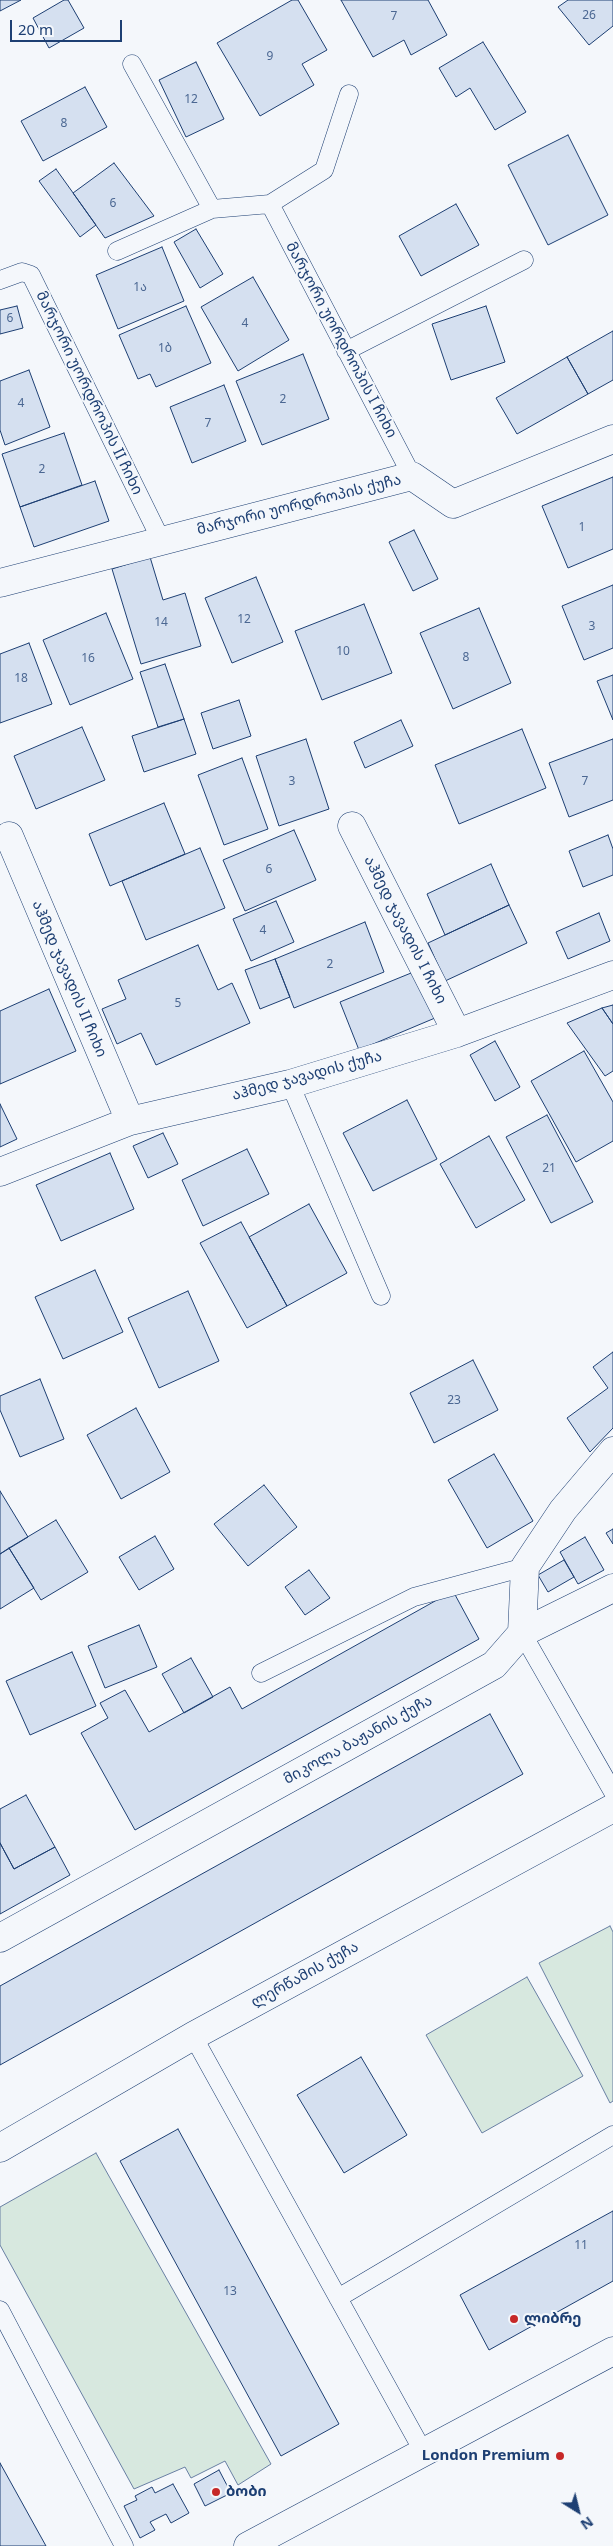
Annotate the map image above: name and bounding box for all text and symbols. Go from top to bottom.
house number: 26 [582,9,596,23]
scale bar [12,10,125,42]
house number: 7 [391,10,397,24]
text: 20 m [18,19,53,39]
house number: 9 [267,50,273,64]
house number: 12 [184,93,198,107]
house number: 8 [61,117,67,131]
house number: 6 [110,197,116,211]
street label: მარჯორი უორდროპის I ჩიხი [282,239,400,441]
house number: 1ა [133,281,147,295]
street label: მარჯორი უორდროპის II ჩიხი [32,288,146,498]
house number: 6 [7,312,13,326]
house number: 4 [242,317,248,331]
house number: 1ბ [158,342,172,356]
house number: 2 [280,393,286,407]
house number: 4 [18,397,24,411]
house number: 7 [205,417,211,431]
house number: 2 [39,463,45,477]
street label: მარჯორი უორდროპის ქუჩა [195,471,403,539]
house number: 1 [579,521,585,535]
house number: 12 [237,613,251,627]
house number: 14 [154,616,168,630]
house number: 3 [589,620,595,634]
house number: 10 [336,645,350,659]
house number: 8 [463,651,469,665]
house number: 16 [81,652,95,666]
house number: 18 [14,672,28,686]
house number: 3 [289,775,295,789]
house number: 7 [582,775,588,789]
street label: აჰმედ ჯავადის I ჩიხი [360,853,450,1007]
house number: 6 [266,863,272,877]
street label: აჰმედ ჯავადის II ჩიხი [28,898,110,1060]
house number: 4 [260,924,266,938]
house number: 2 [327,958,333,972]
house number: 5 [175,997,181,1011]
street label: აჰმედ ჯავადის ქუჩა [230,1047,384,1105]
house number: 21 [542,1162,556,1176]
house number: 23 [447,1394,461,1408]
street label: მიკოლა ბაჟანის ქუჩა [280,1692,436,1788]
street label: ლერწამის ქუჩა [248,1938,362,2012]
house number: 11 [574,2239,588,2253]
house number: 13 [223,2285,237,2299]
place label: ლიბრე [524,2310,581,2328]
marker: ლიბრე [508,2313,520,2325]
place label: London Premium [422,2447,550,2465]
marker: London Premium [554,2450,566,2462]
place label: ბობი [226,2483,267,2501]
marker: ბობი [210,2486,222,2498]
north arrow [553,2486,603,2536]
text: N [577,2513,597,2535]

